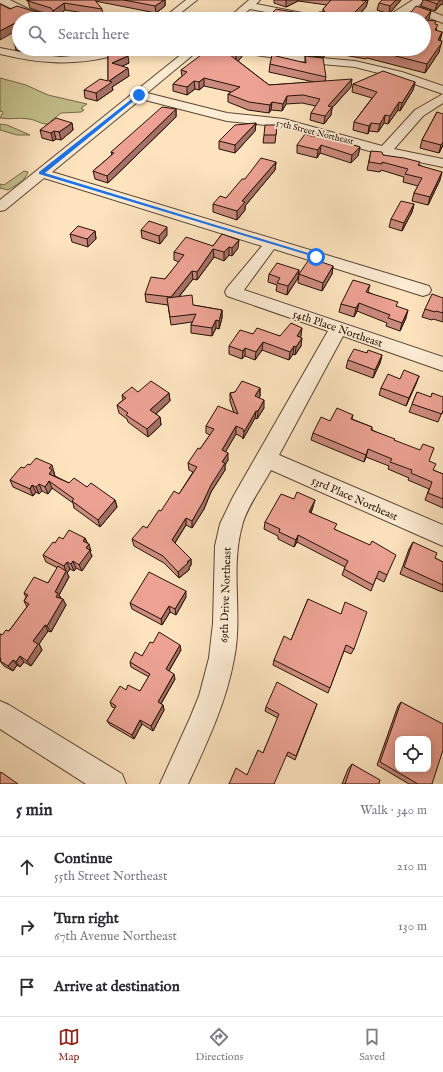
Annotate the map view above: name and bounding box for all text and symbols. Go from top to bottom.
search box [12,12,431,56]
icon: search [26,23,48,45]
text: Search here [58,25,129,44]
route end [130,86,148,104]
street label: 57th Street Northeast [275,118,355,147]
route start [307,248,325,266]
street label: 54th Place Northeast [291,307,385,351]
street label: 53rd Place Northeast [309,474,400,524]
street label: 69th Drive Northeast [217,547,235,643]
map controls [395,736,431,772]
button: locate [395,736,431,772]
text: 5 min [16,800,53,821]
text: Walk · 340 m [360,802,427,819]
text: Continue [54,849,112,868]
icon: ahead [16,856,38,878]
text: 210 m [397,858,427,875]
text: 55th Street Northeast [54,868,167,885]
text: Turn right [54,909,119,928]
icon: right [16,916,38,938]
text: 130 m [398,918,427,935]
text: 67th Avenue Northeast [54,928,177,945]
icon: arrive [16,976,38,998]
text: Arrive at destination [54,977,180,996]
tab: Map [58,1026,80,1064]
tab: Directions [196,1026,243,1064]
tab: Saved [359,1026,385,1064]

